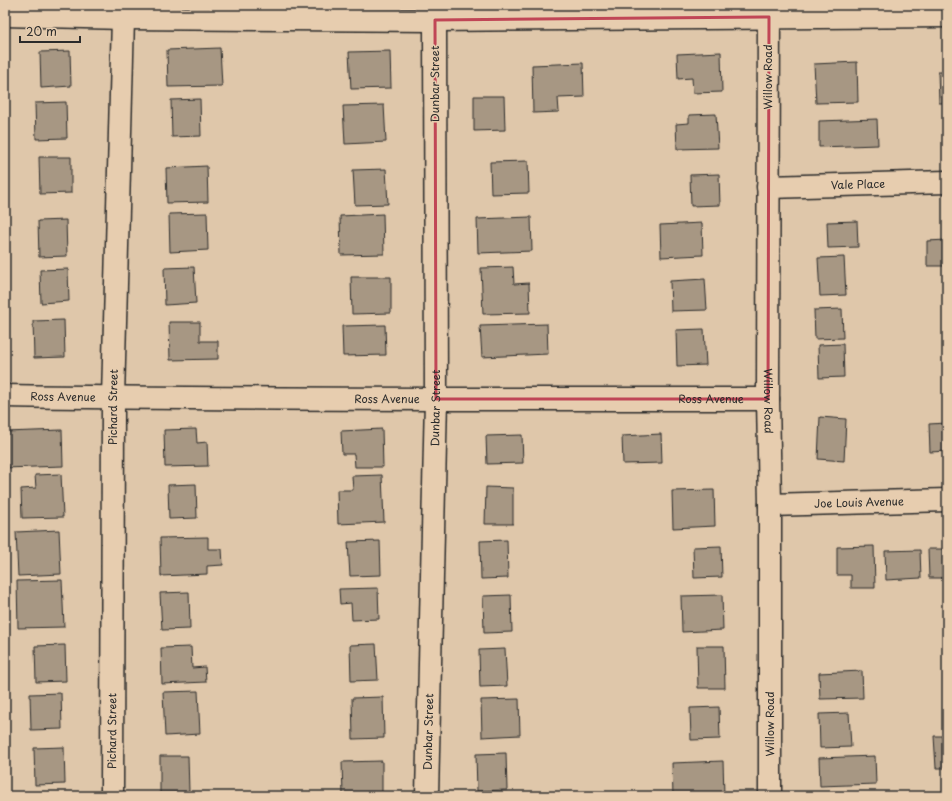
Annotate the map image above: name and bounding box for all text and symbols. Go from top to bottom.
scale bar [20,18,80,44]
text: 20 m [26,22,57,40]
street label: Willow Road [759,44,776,110]
street label: Dunbar Street [426,45,443,122]
street label: Vale Place [831,175,885,193]
street label: Pichard Street [104,368,122,445]
street label: Willow Road [760,368,778,434]
street label: Dunbar Street [426,369,444,447]
street label: Ross Avenue [30,387,96,405]
street label: Ross Avenue [354,390,420,407]
street label: Ross Avenue [678,390,744,407]
street label: Joe Louis Avenue [814,492,904,512]
street label: Willow Road [761,691,778,757]
street label: Pichard Street [103,693,120,769]
street label: Dunbar Street [419,693,437,771]

